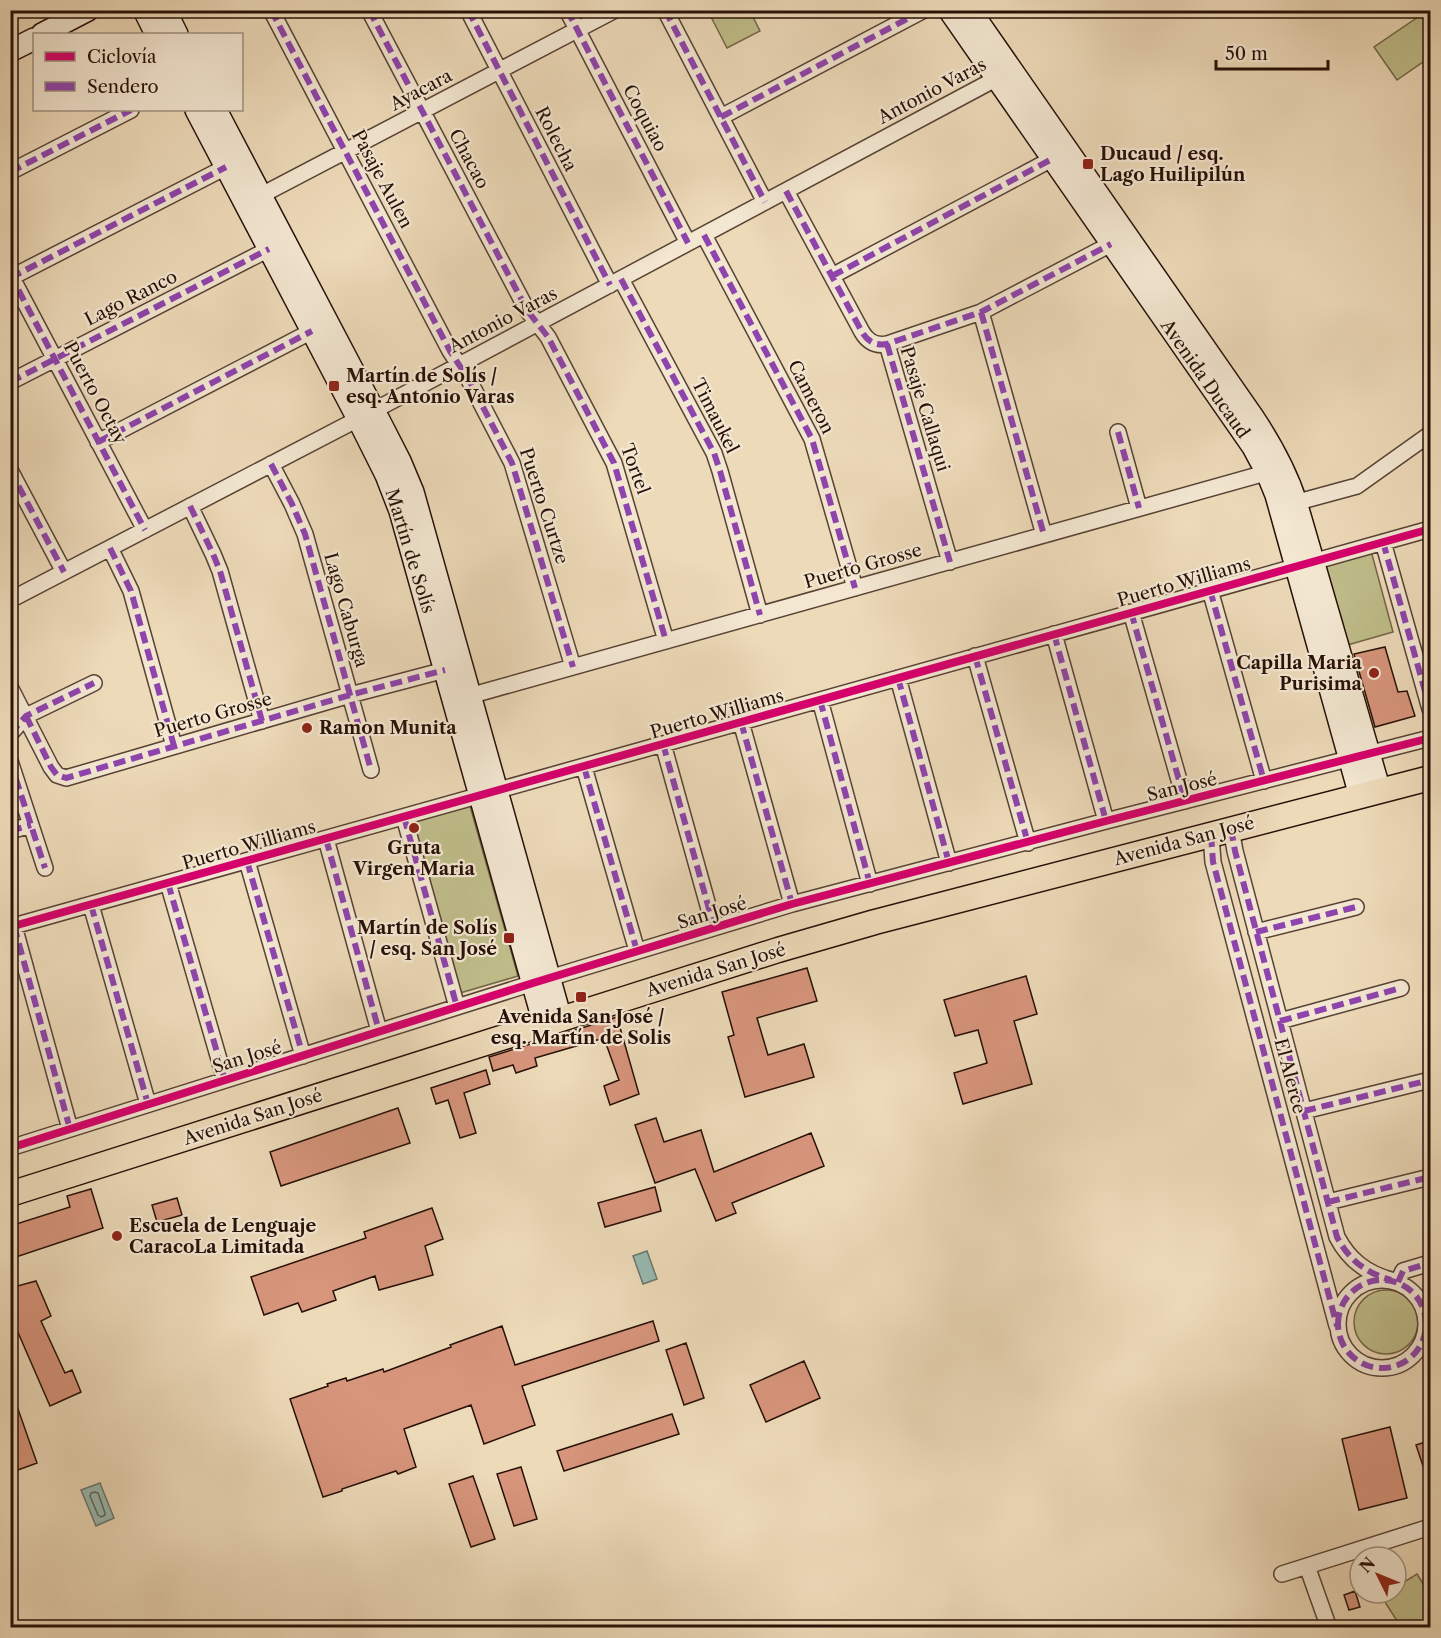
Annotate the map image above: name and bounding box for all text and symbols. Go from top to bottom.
legend [33,33,243,111]
scale bar [1216,33,1328,71]
text: 50 m [1225,43,1268,65]
text: Ciclovía [87,46,157,68]
street label: Antonio Varas [873,53,990,129]
street label: Ayacara [385,64,456,116]
text: Sendero [87,76,159,98]
street label: Coquiao [618,81,672,155]
street label: Rolecha [530,103,582,175]
street label: Chacao [444,125,494,193]
street label: Pasaje Aulen [347,126,417,232]
place label: Ducaud / esq. Lago Huilipilún [1100,143,1246,186]
marker: Ducaud / esq. Lago Huilipilún [1081,157,1095,171]
street label: Lago Ranco [81,265,181,331]
street label: Antonio Varas [444,282,561,358]
street label: Avenida Ducaud [1155,315,1254,443]
street label: Puerto Octay [59,338,132,449]
street label: Pasaje Callaqui [896,344,955,475]
street label: Cameron [783,356,839,438]
place label: Martín de Solís / esq. Antonio Varas [346,365,515,408]
street label: Timaukel [687,375,743,457]
marker: Martín de Solís / esq. Antonio Varas [327,379,341,393]
street label: Tortel [616,441,654,497]
street label: Puerto Curtze [515,445,573,567]
street label: Martín de Solís [381,486,439,616]
street label: Puerto Grosse [802,539,924,593]
street label: Lago Caburga [319,550,373,670]
street label: Puerto Williams [1115,552,1253,612]
place label: Capilla Maria Purisima [1236,652,1363,695]
marker: Capilla Maria Purisima [1367,666,1381,680]
street label: Puerto Williams [648,684,786,744]
street label: Puerto Grosse [152,688,274,742]
place label: Ramon Munita [319,717,457,739]
marker: Ramon Munita [300,721,314,735]
street label: San José [1145,768,1219,806]
street label: Avenida San José [1110,812,1257,871]
street label: Puerto Williams [180,815,318,875]
marker: Gruta Virgen Maria [407,821,421,835]
place label: Gruta Virgen Maria [352,837,475,880]
street label: San José [675,892,749,934]
place label: Martín de Solís / esq. San José [357,917,497,960]
marker: Martín de Solís / esq. San José [502,931,516,945]
street label: Avenida San José [643,938,788,1002]
marker: Avenida San José / esq. Martín de Solis [574,990,588,1004]
place label: Avenida San José / esq. Martín de Solis [491,1006,671,1049]
street label: San José [210,1036,284,1078]
street label: El Alerce [1269,1036,1311,1116]
street label: Avenida San José [180,1084,325,1150]
place label: Escuela de Lenguaje CaracoLa Limitada [129,1215,316,1258]
marker: Escuela de Lenguaje CaracoLa Limitada [110,1229,124,1243]
north arrow [1348,1545,1408,1605]
text: N [1355,1553,1379,1577]

